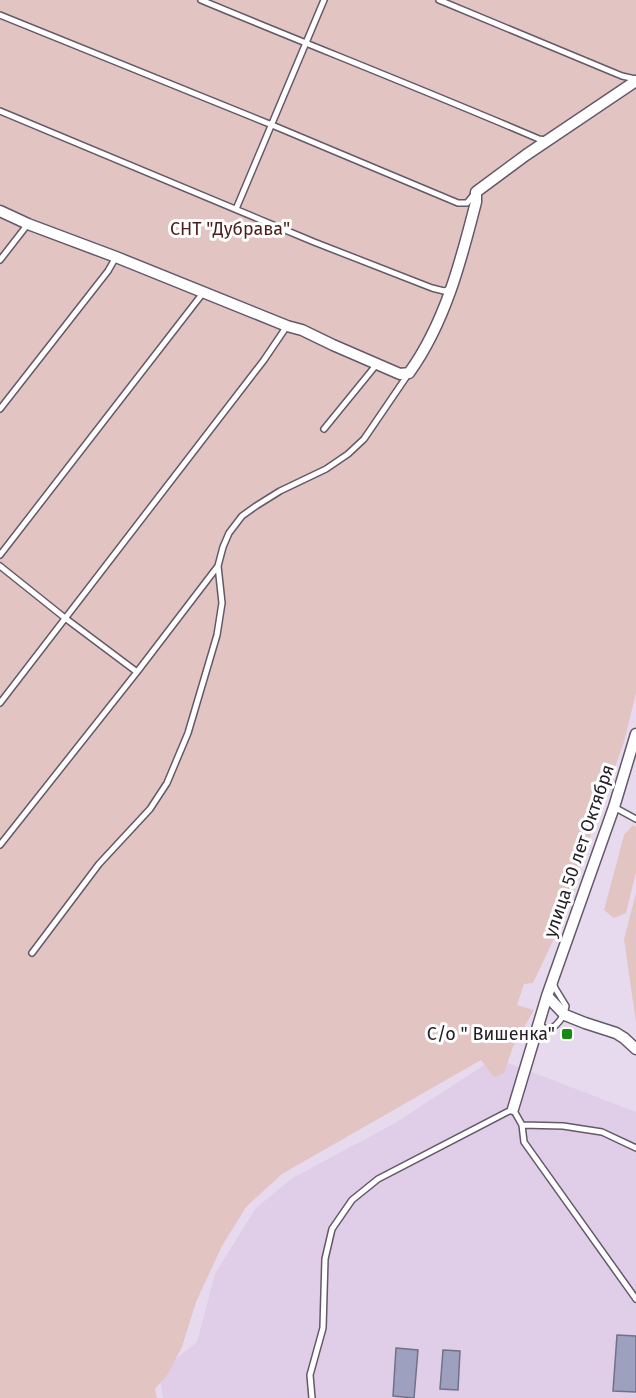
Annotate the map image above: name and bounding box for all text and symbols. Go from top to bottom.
park label: СНТ "Дубрава" [170,218,290,240]
street label: улица 50 лет Октября [539,762,619,940]
place label: С/о " Вишенка" [427,1023,555,1045]
marker: С/о " Вишенка" [560,1027,574,1041]

